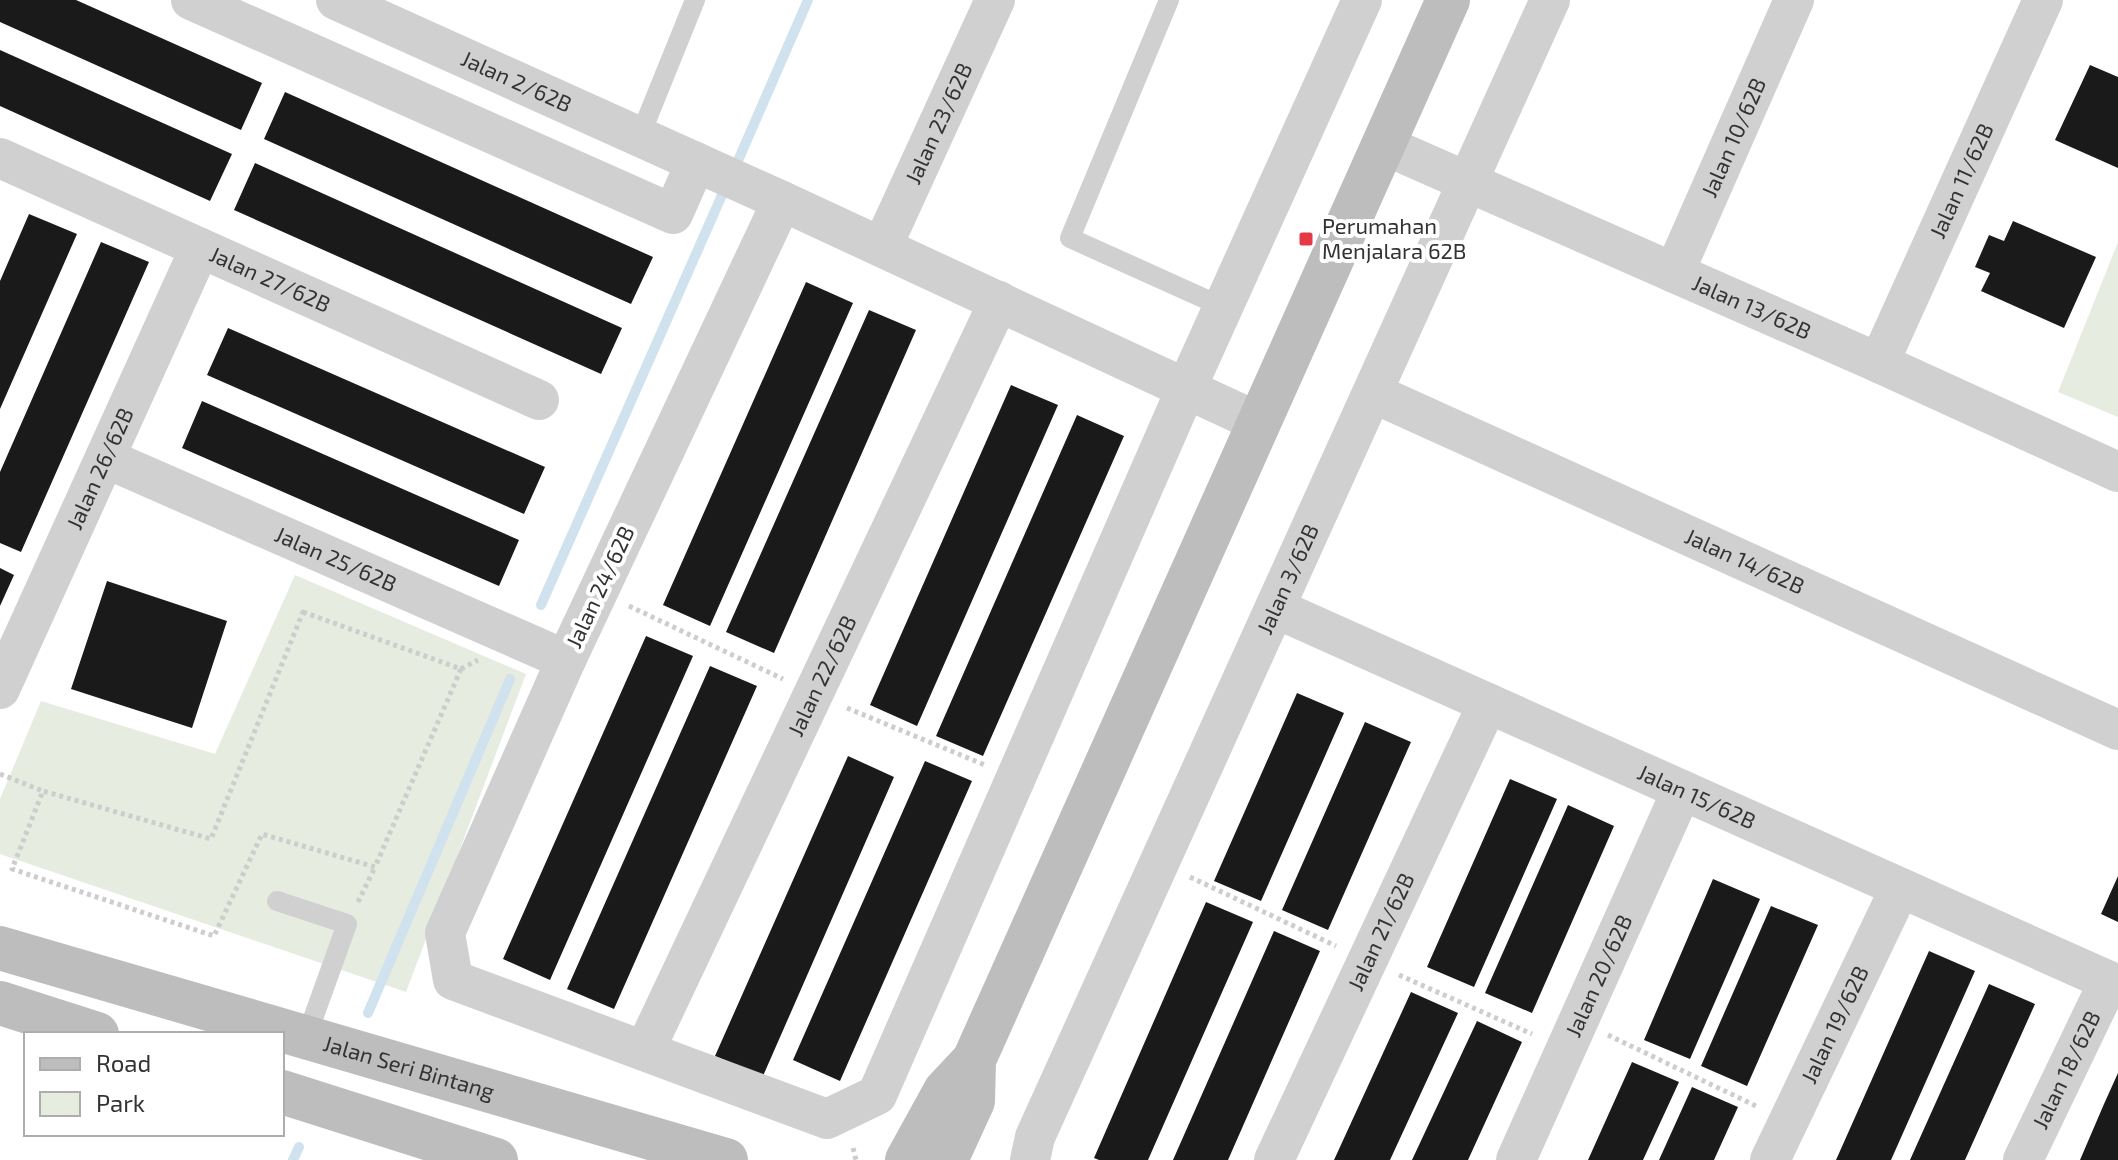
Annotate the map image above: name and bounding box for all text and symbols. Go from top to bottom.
street label: Jalan 2/62B [458,44,576,117]
street label: Jalan 23/62B [899,58,977,188]
street label: Jalan 10/62B [1695,73,1770,201]
street label: Jalan 11/62B [1923,119,1998,242]
place label: Perumahan Menjalara 62B [1322,212,1466,264]
marker: Perumahan Menjalara 62B [1297,230,1315,248]
street label: Jalan 27/62B [206,240,335,317]
street label: Jalan 13/62B [1689,269,1816,344]
street label: Jalan 26/62B [60,403,138,533]
street label: Jalan 25/62B [271,520,401,596]
street label: Jalan 3/62B [1251,520,1323,638]
street label: Jalan 24/62B [559,521,639,652]
street label: Jalan 14/62B [1681,522,1809,599]
street label: Jalan 22/62B [781,611,861,740]
street label: Jalan 15/62B [1634,758,1760,833]
street label: Jalan 21/62B [1341,868,1419,994]
street label: Jalan 20/62B [1559,910,1637,1041]
street label: Jalan 19/62B [1795,961,1873,1087]
street label: Jalan 18/62B [2026,1006,2105,1133]
street label: Jalan Seri Bintang [321,1029,498,1104]
legend [24,1032,284,1136]
text: Road [96,1048,151,1077]
text: Park [96,1088,145,1117]

